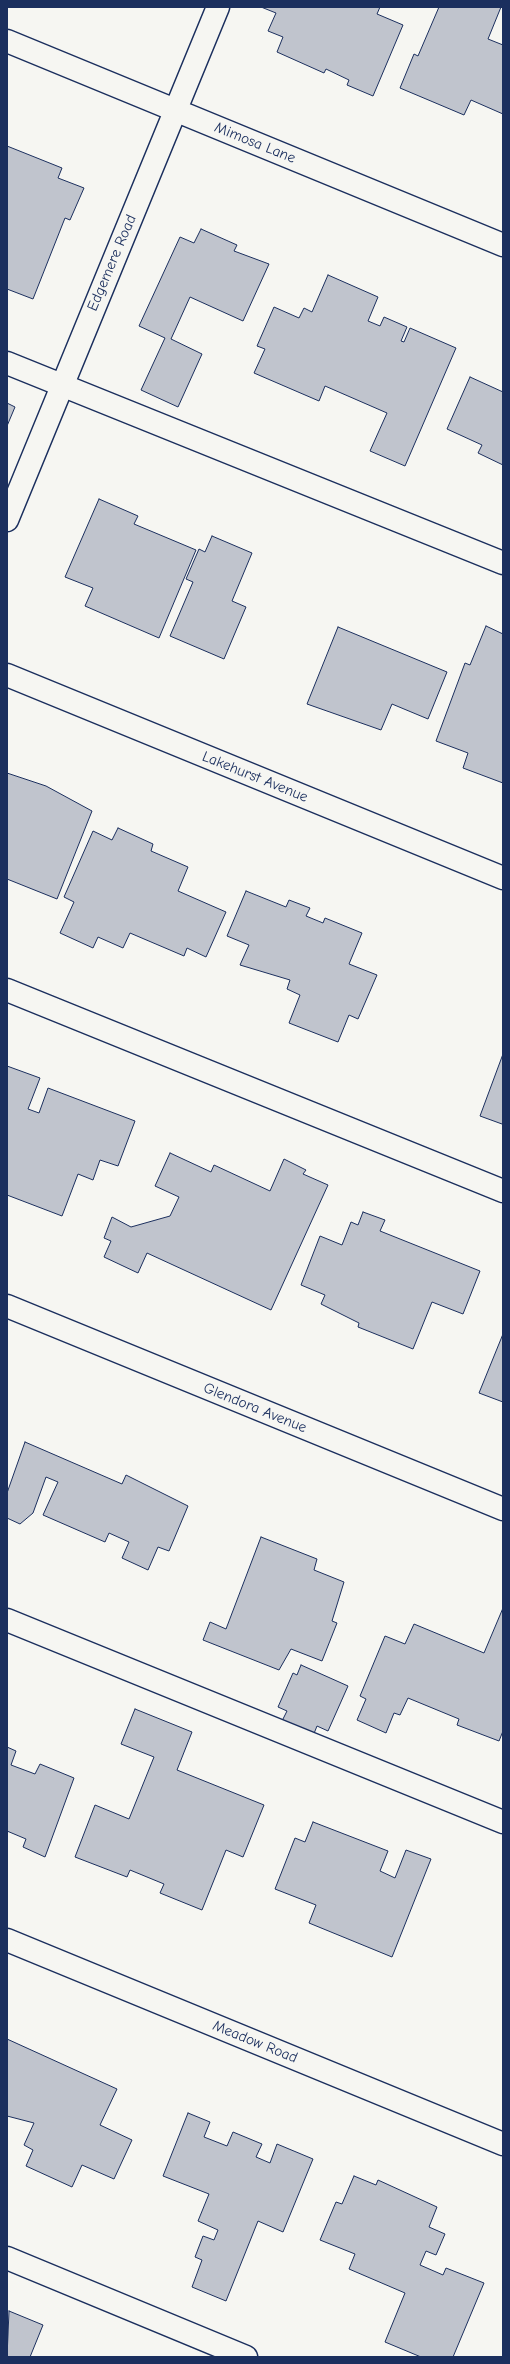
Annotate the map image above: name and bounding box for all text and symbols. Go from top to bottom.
street label: Mimosa Lane [212,119,298,167]
street label: Edgemere Road [84,212,140,314]
street label: Lakehurst Avenue [200,748,310,806]
street label: Glendora Avenue [201,1379,309,1437]
street label: Meadow Road [210,2017,300,2067]

